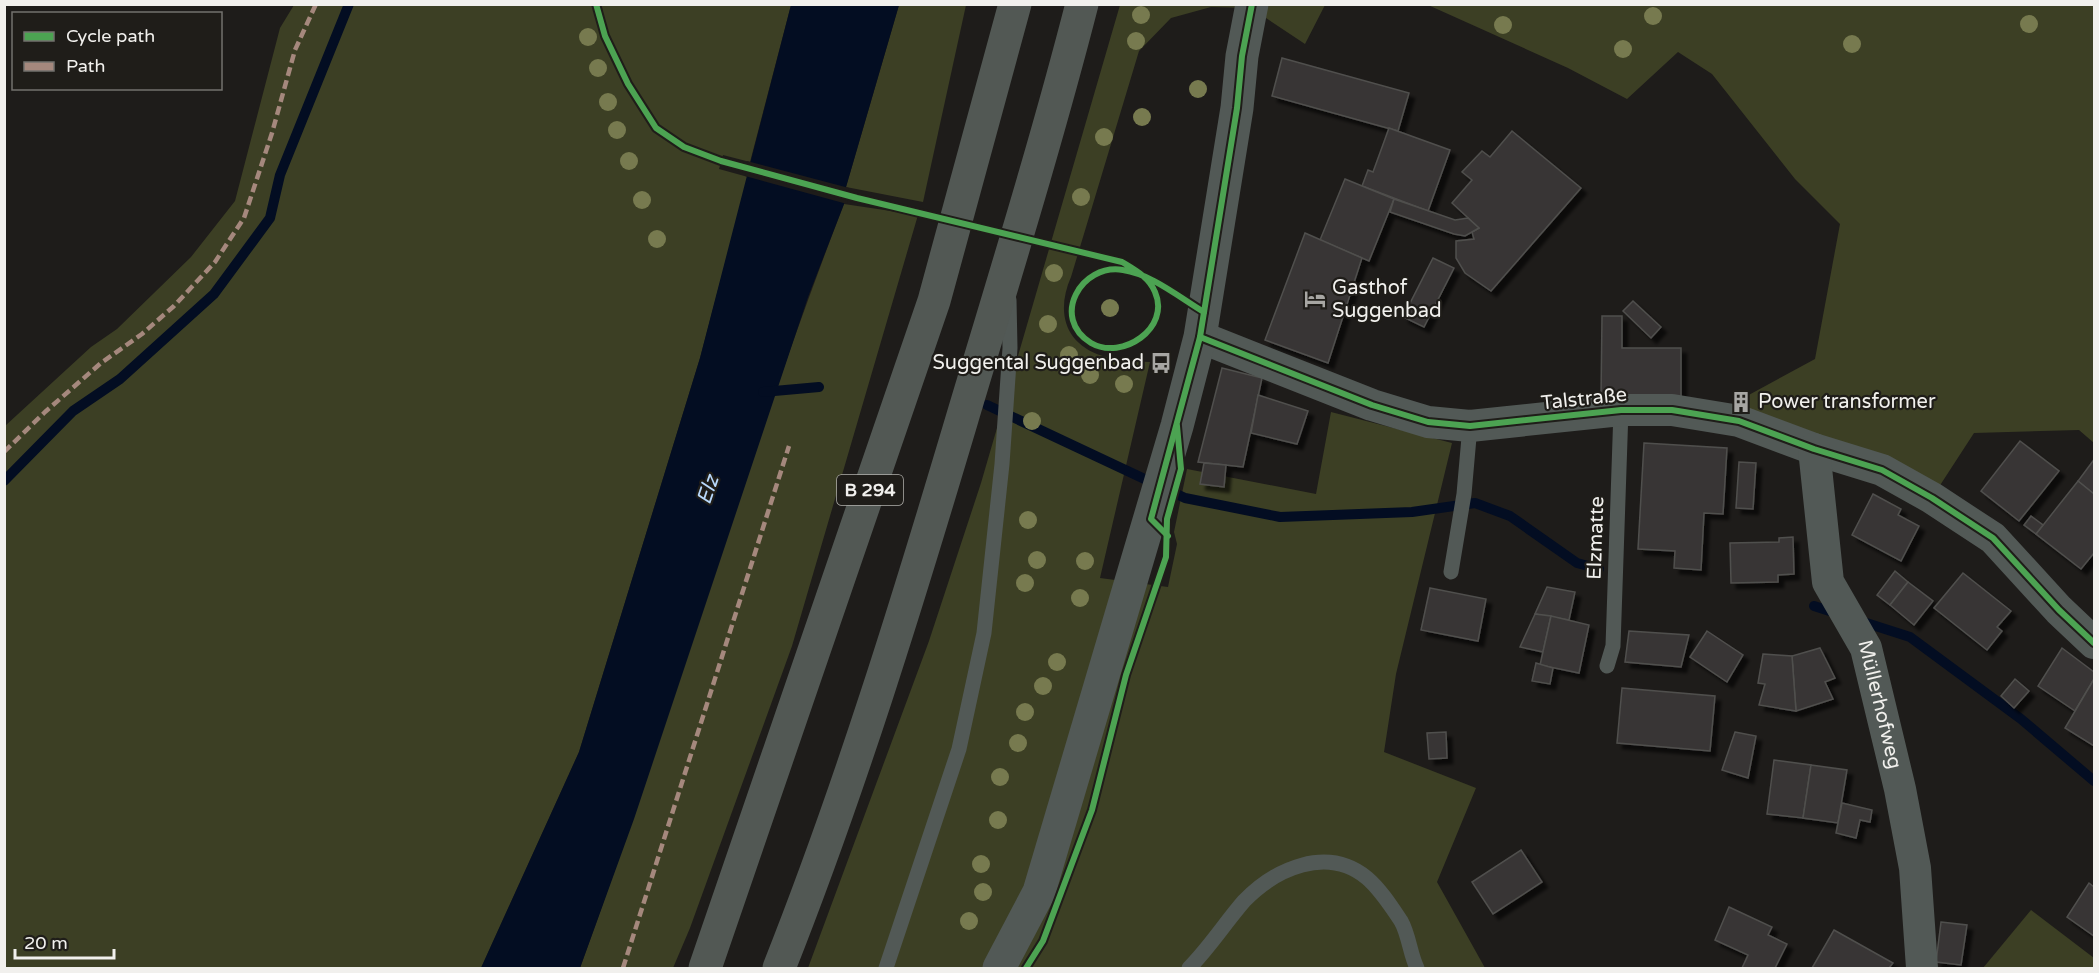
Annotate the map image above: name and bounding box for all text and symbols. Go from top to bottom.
legend [12,12,222,90]
text: Cycle path [66,25,155,47]
text: Path [66,55,105,77]
place label: Gasthof Suggenbad [1332,276,1442,323]
hotel icon: Gasthof Suggenbad [1303,287,1327,311]
place label: Suggental Suggenbad [933,351,1144,375]
bus stop icon: Suggental Suggenbad [1149,351,1173,375]
street label: Talstraße [1540,383,1628,415]
building icon: Power transformer [1729,390,1753,414]
place label: Power transformer [1758,390,1936,414]
water label: Elz [691,471,725,508]
road number: B 294 [837,475,903,505]
street label: Elzmatte [1583,496,1609,580]
street label: Müllerhofweg [1853,638,1907,771]
scale bar [15,922,114,960]
text: 20 m [24,932,68,954]

